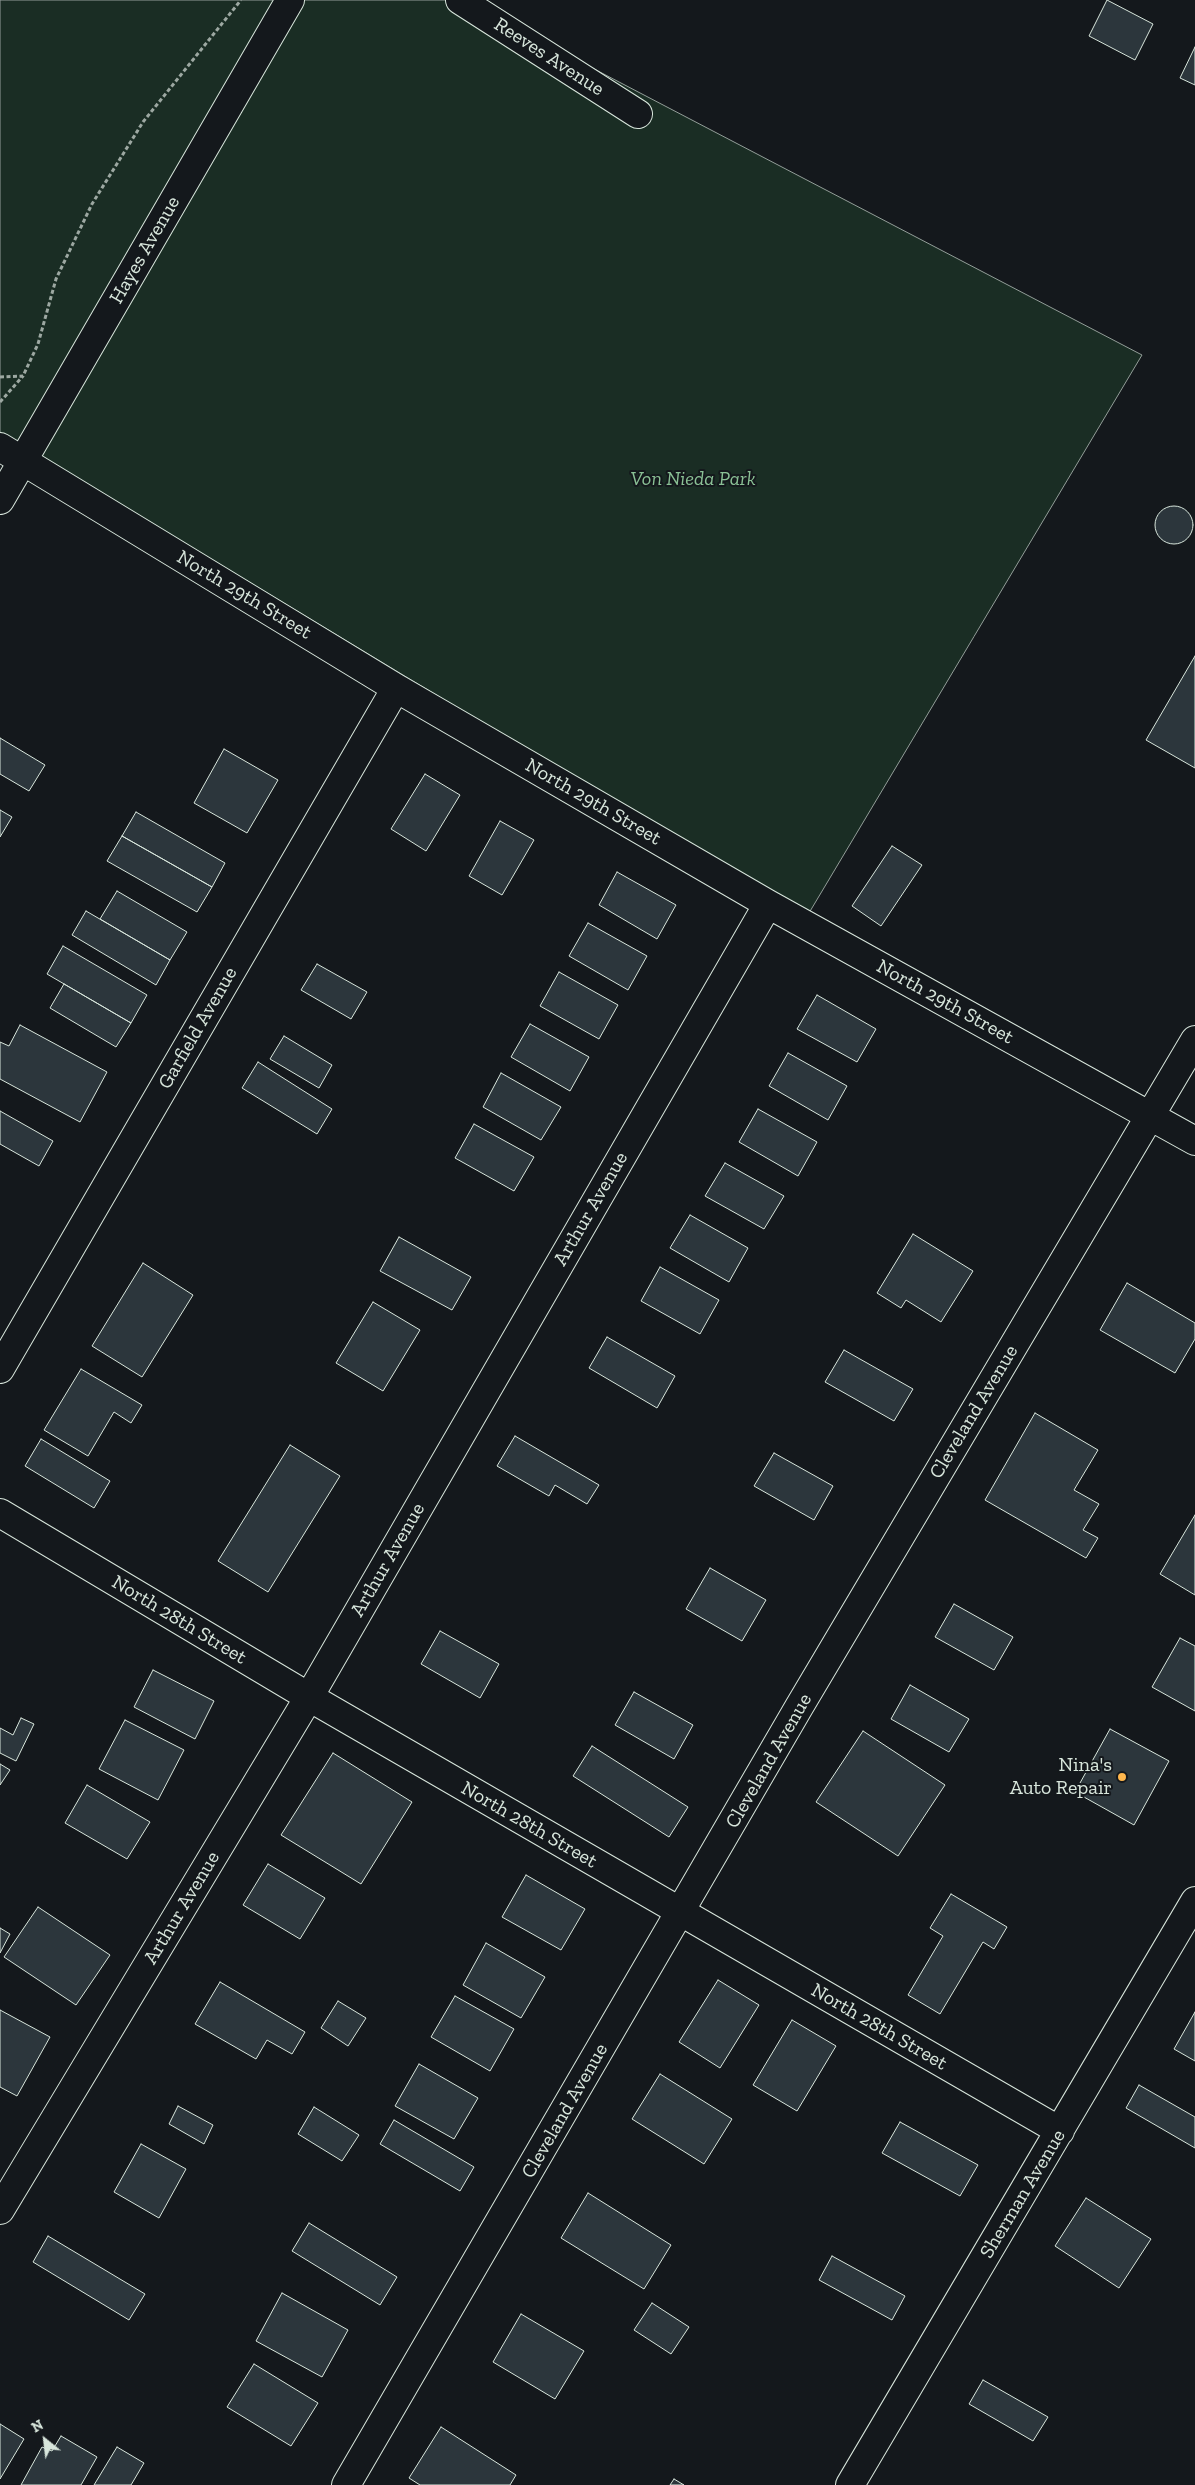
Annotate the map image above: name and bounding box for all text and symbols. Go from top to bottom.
street label: Reeves Avenue [489,13,609,101]
street label: Hayes Avenue [105,192,185,308]
park label: Von Nieda Park [630,467,756,491]
street label: North 29th Street [172,545,316,645]
street label: North 29th Street [521,753,665,851]
street label: North 29th Street [872,954,1018,1050]
street label: Garfield Avenue [153,963,243,1093]
street label: Arthur Avenue [549,1148,633,1270]
street label: Cleveland Avenue [925,1341,1023,1483]
street label: Arthur Avenue [346,1499,430,1621]
street label: North 28th Street [107,1570,251,1670]
street label: Cleveland Avenue [721,1689,817,1833]
place label: Nina's Auto Repair [1010,1753,1112,1800]
marker: Nina's Auto Repair [1116,1771,1128,1783]
street label: North 28th Street [457,1776,601,1874]
street label: Arthur Avenue [139,1847,225,1969]
street label: North 28th Street [807,1978,951,2076]
street label: Cleveland Avenue [517,2039,613,2183]
street label: Sherman Avenue [975,2125,1071,2263]
north arrow [20,2415,70,2465]
text: N [29,2416,46,2436]

